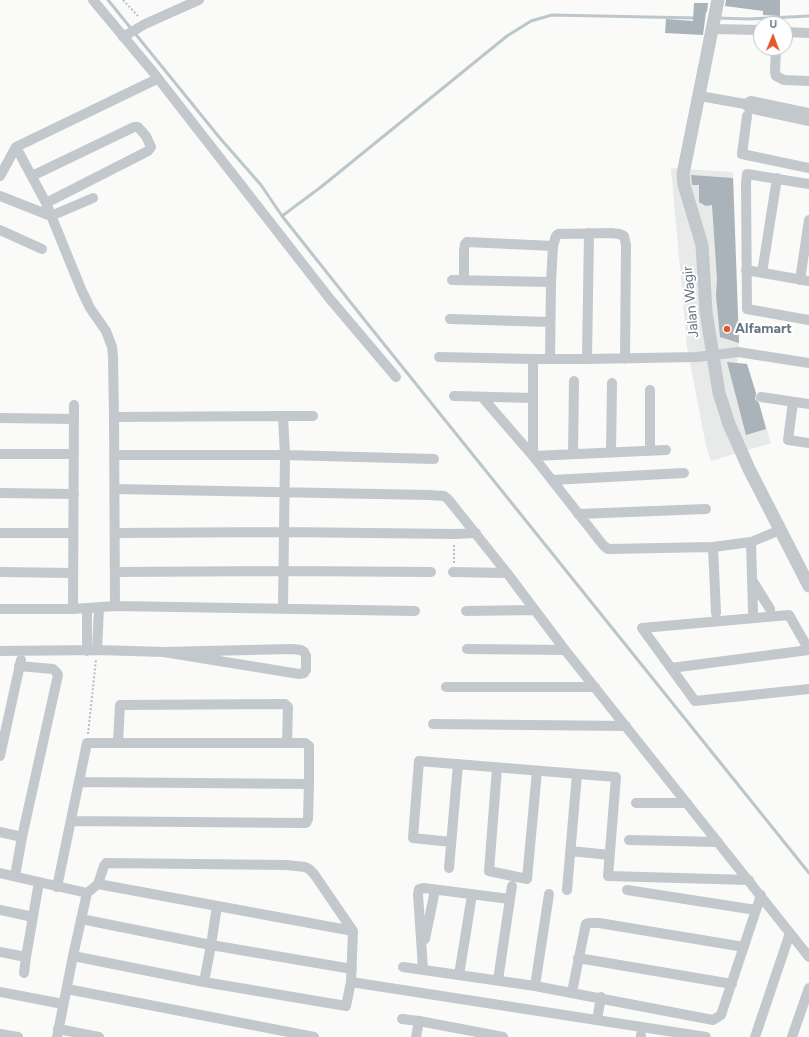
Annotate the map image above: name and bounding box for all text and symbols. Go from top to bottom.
north arrow [753,16,793,56]
text: U [769,18,777,31]
street label: Jalan Wagir [679,265,703,339]
place label: Alfamart [735,321,792,337]
marker: Alfamart [722,324,732,334]

